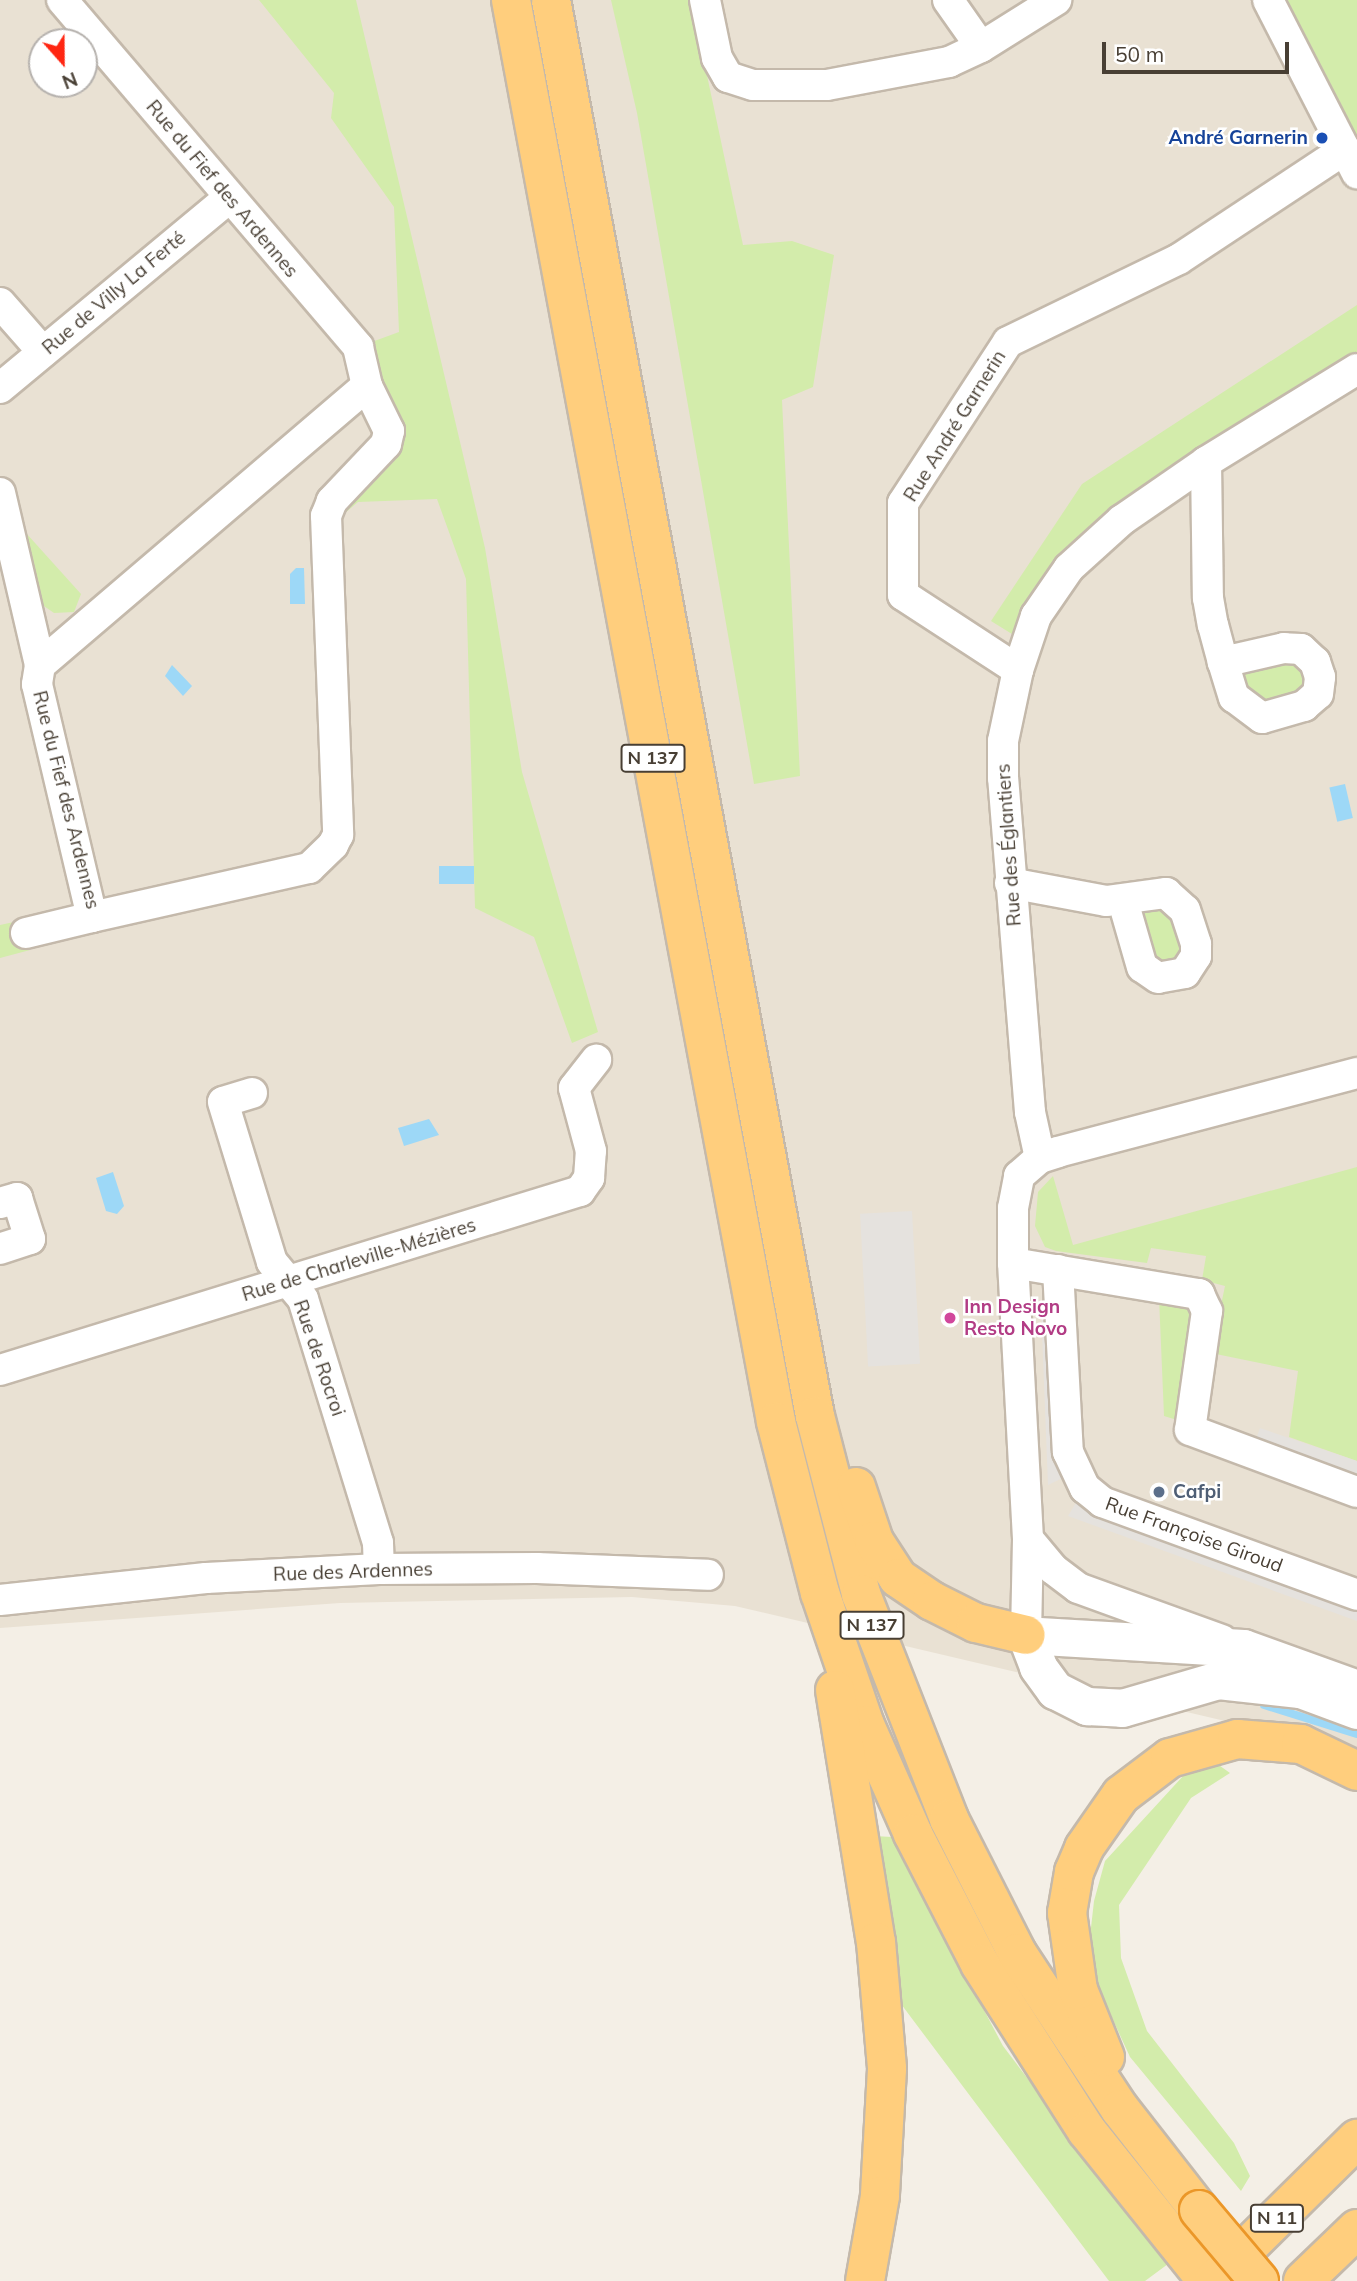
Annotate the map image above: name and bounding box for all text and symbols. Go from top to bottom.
north arrow [28,28,98,98]
scale bar [1105,28,1292,72]
text: 50 m [1115,41,1164,67]
text: N [59,67,81,95]
street label: Rue du Fief des Ardennes [141,96,303,282]
place label: André Garnerin [1169,127,1308,149]
marker: André Garnerin [1314,130,1330,146]
street label: Rue de Villy La Ferté [38,227,190,359]
street label: Rue André Garnerin [899,346,1011,506]
street label: Rue du Fief des Ardennes [28,688,104,912]
road number: N 137 [620,744,686,772]
street label: Rue des Églantiers [992,763,1026,927]
street label: Rue de Charleville-Mézières [239,1214,479,1306]
place label: Inn Design Resto Novo [964,1296,1067,1340]
street label: Rue de Rocroi [288,1297,350,1419]
marker: Inn Design Resto Novo [942,1310,958,1326]
place label: Cafpi [1173,1481,1221,1503]
marker: Cafpi [1151,1484,1167,1500]
street label: Rue Françoise Giroud [1102,1492,1286,1578]
street label: Rue des Ardennes [273,1558,433,1586]
road number: N 137 [839,1610,905,1640]
road number: N 11 [1249,2204,1305,2232]

